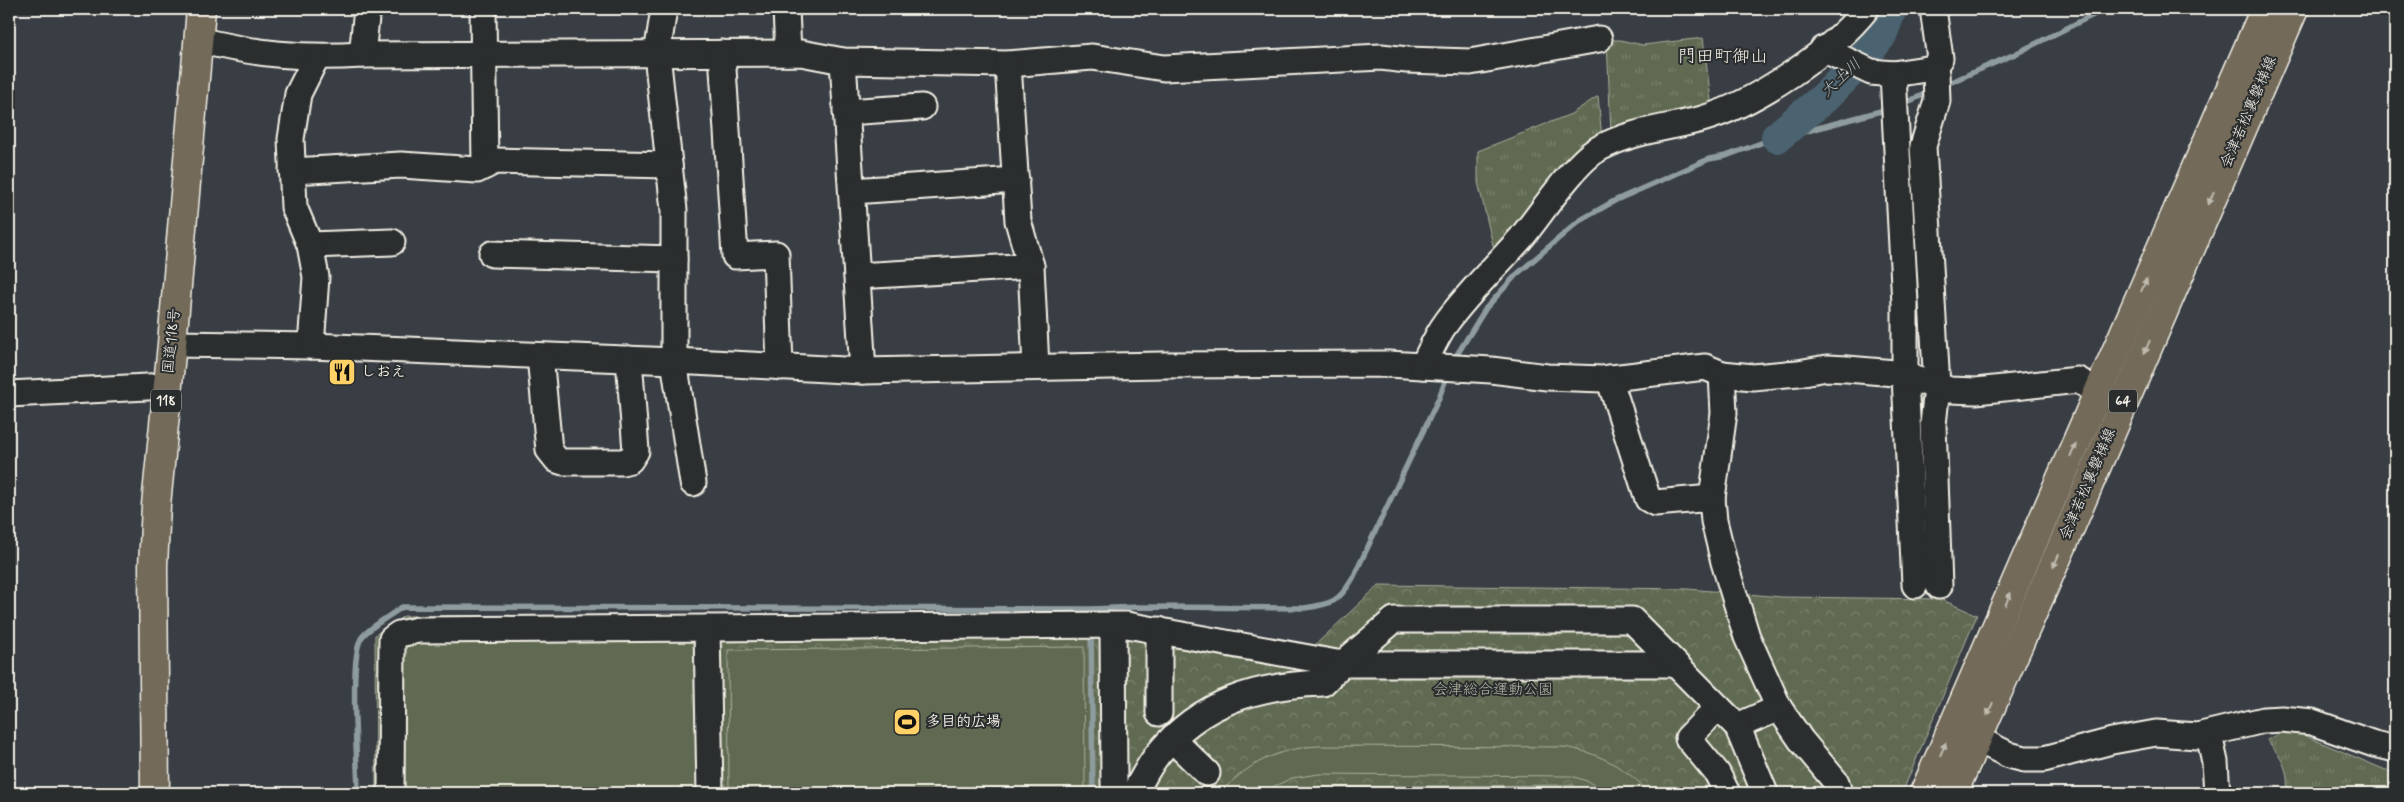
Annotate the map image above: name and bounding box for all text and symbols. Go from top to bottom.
district label: 門田町御山 [1678,45,1768,69]
street label: 会津若松裏磐梯線 [2216,53,2282,171]
water label: 大土川 [1816,54,1866,102]
one-way arrow [2207,191,2215,205]
one-way arrow [2141,278,2149,292]
street label: 国道118号 [159,307,185,375]
one-way arrow [2142,340,2150,354]
restaurant icon: しおえ [327,357,357,387]
place label: しおえ [361,362,406,382]
road number: 118 [151,390,181,412]
road number: 64 [2109,390,2137,412]
street label: 会津若松裏磐梯線 [2055,425,2121,543]
one-way arrow [2069,443,2077,457]
one-way arrow [2051,554,2059,568]
one-way arrow [2004,591,2012,606]
park label: 会津総合運動公園 [1433,680,1553,700]
one-way arrow [1985,702,1993,716]
sports icon: 多目的広場 [892,707,922,737]
place label: 多目的広場 [926,712,1001,732]
one-way arrow [1940,741,1948,756]

